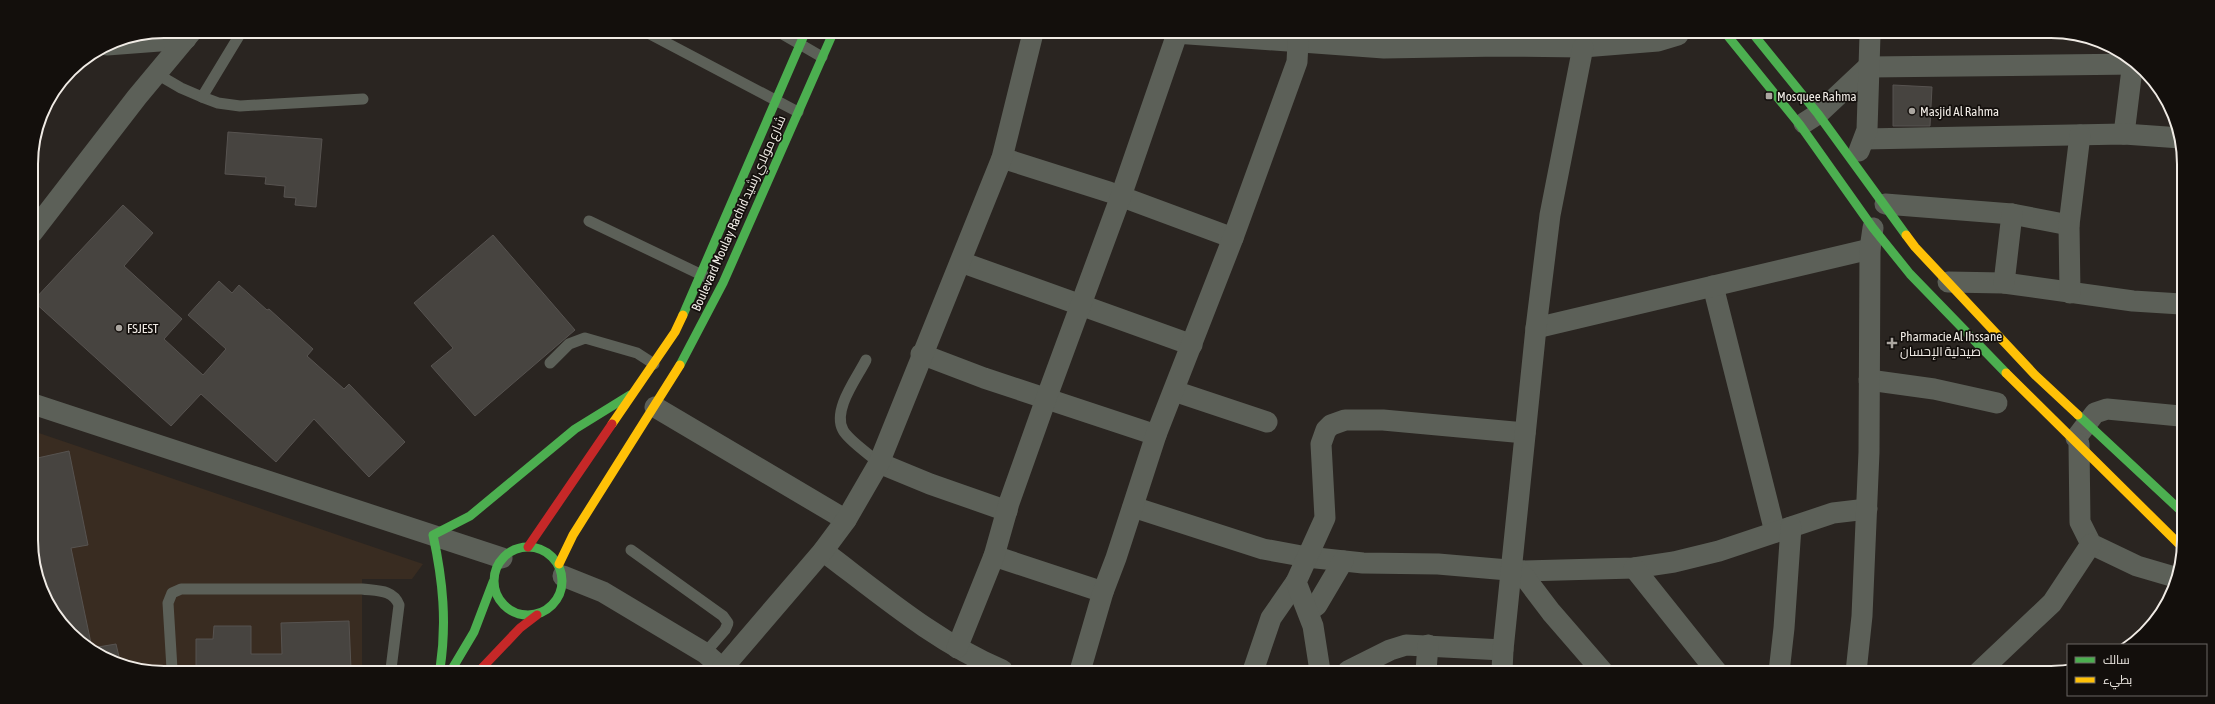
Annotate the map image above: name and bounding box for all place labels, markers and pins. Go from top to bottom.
place label: Mosquee Rahma [1777,89,1857,104]
marker: Mosquee Rahma [1764,91,1774,101]
place label: Masjid Al Rahma [1920,104,1999,119]
marker: Masjid Al Rahma [1907,106,1917,116]
place label: FSJEST [127,321,159,336]
marker: FSJEST [114,323,124,333]
place label: Pharmacie Al Ihssane صيدلية الإحسان [1900,329,2002,360]
marker: Pharmacie Al Ihssane صيدلية الإحسان [1887,338,1897,348]

